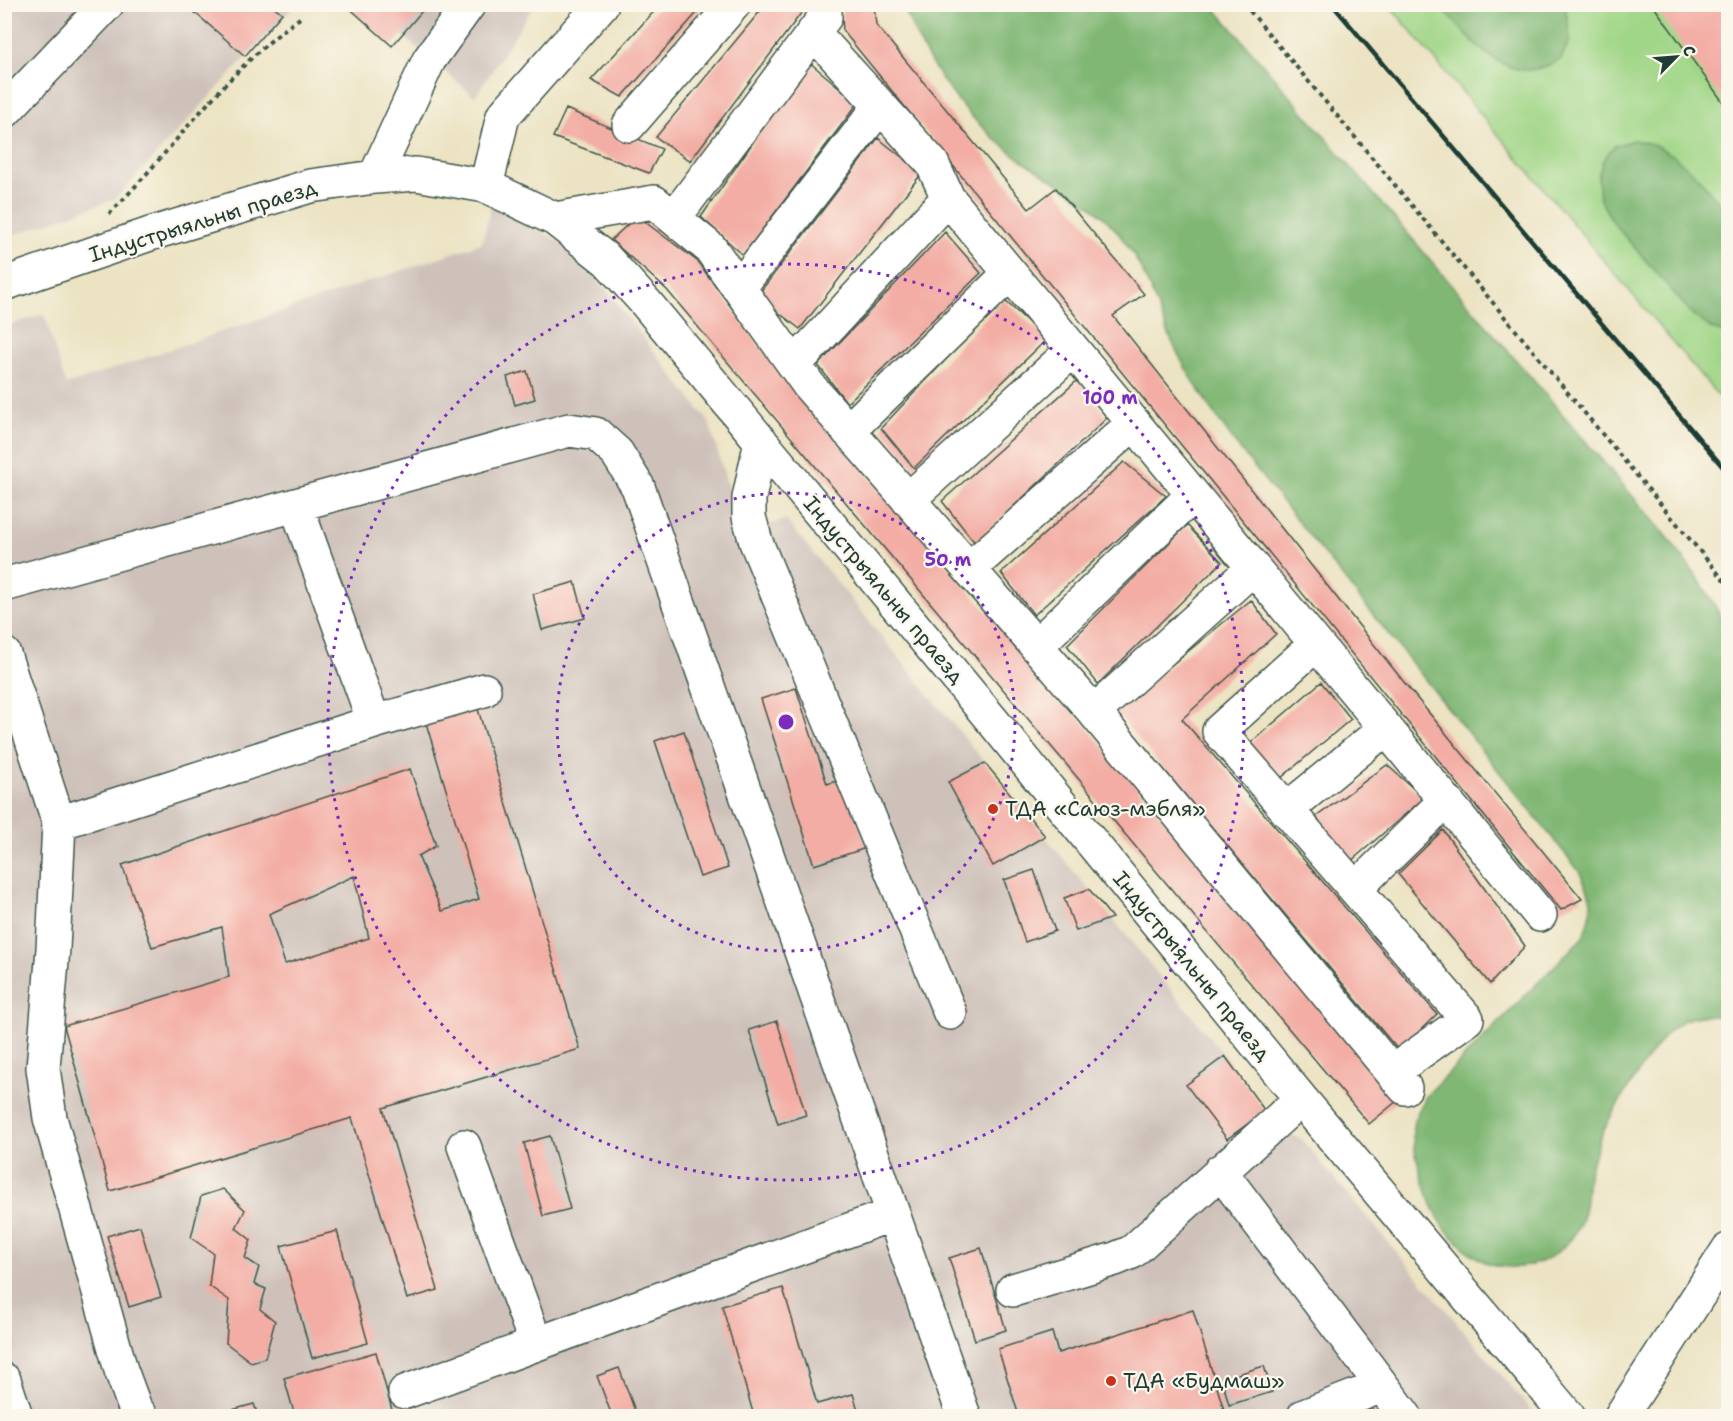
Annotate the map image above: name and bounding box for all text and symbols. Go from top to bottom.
north arrow [1646,27,1706,87]
text: С [1678,42,1701,60]
street label: Індустрыяльны праезд [86,173,320,269]
text: 100 m [1082,386,1138,410]
street label: Індустрыяльны праезд [797,490,971,690]
text: 50 m [925,548,972,572]
centre of rings [776,712,796,732]
place label: ТДА «Саюз-мэбля» [1005,795,1206,823]
marker: ТДА «Саюз-мэбля» [986,802,1000,816]
street label: Індустрыяльны праезд [1107,865,1277,1067]
place label: ТДА «Будмаш» [1123,1367,1285,1395]
marker: ТДА «Будмаш» [1104,1374,1118,1388]

